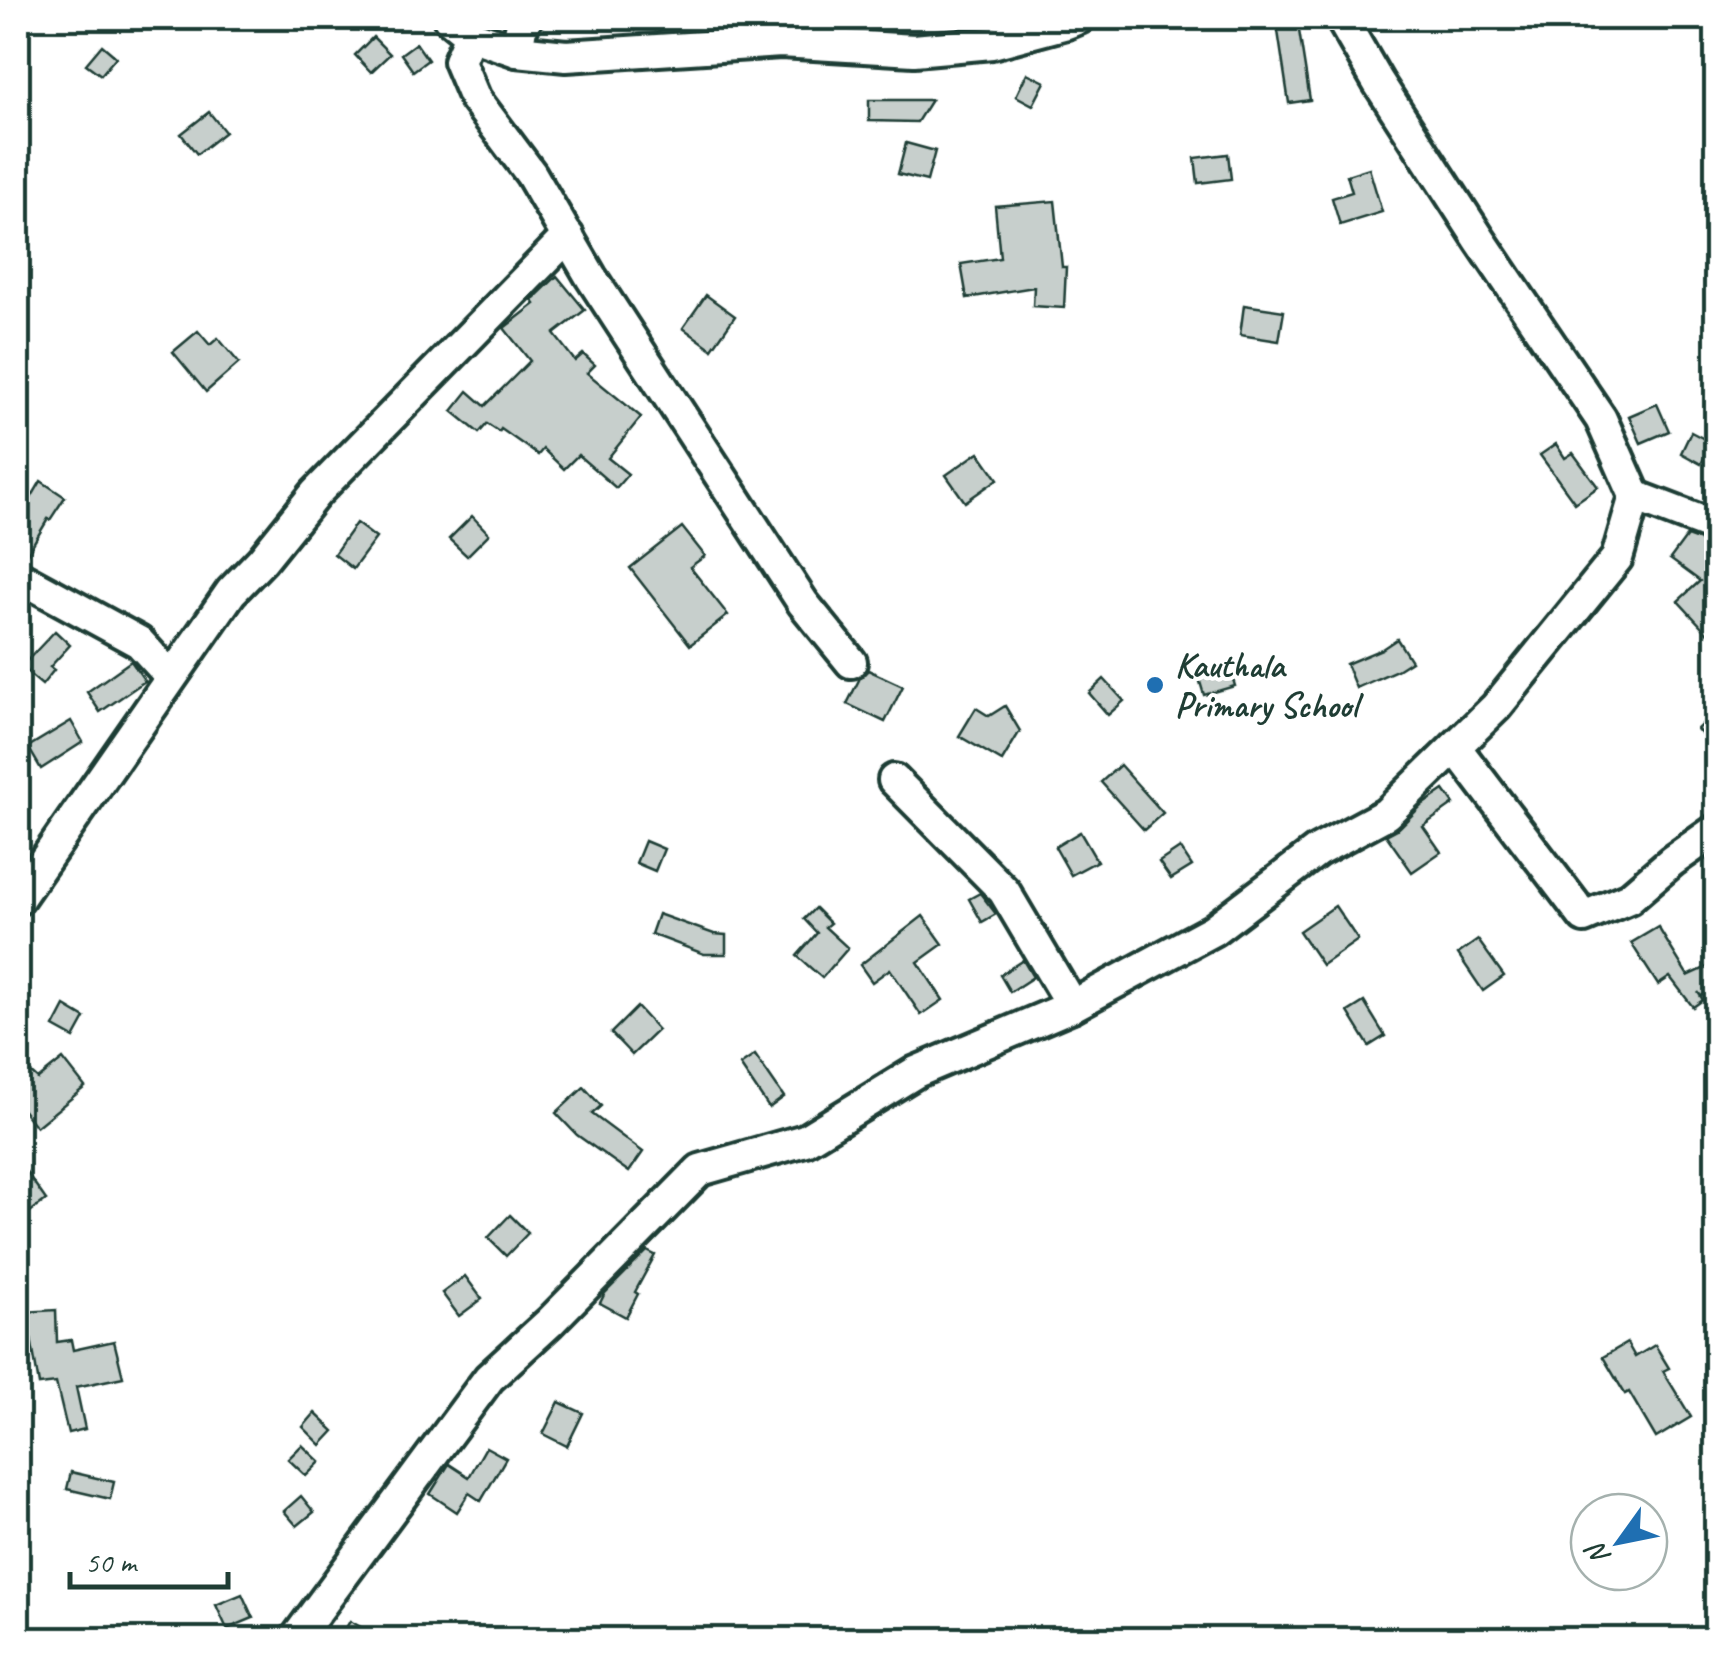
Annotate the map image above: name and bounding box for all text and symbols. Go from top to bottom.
place label: Kauthala Primary School [1175,643,1364,728]
marker: Kauthala Primary School [1144,674,1166,696]
north arrow [1569,1492,1669,1592]
scale bar [70,1527,228,1589]
text: N [1577,1535,1618,1572]
text: 50 m [85,1543,138,1581]

